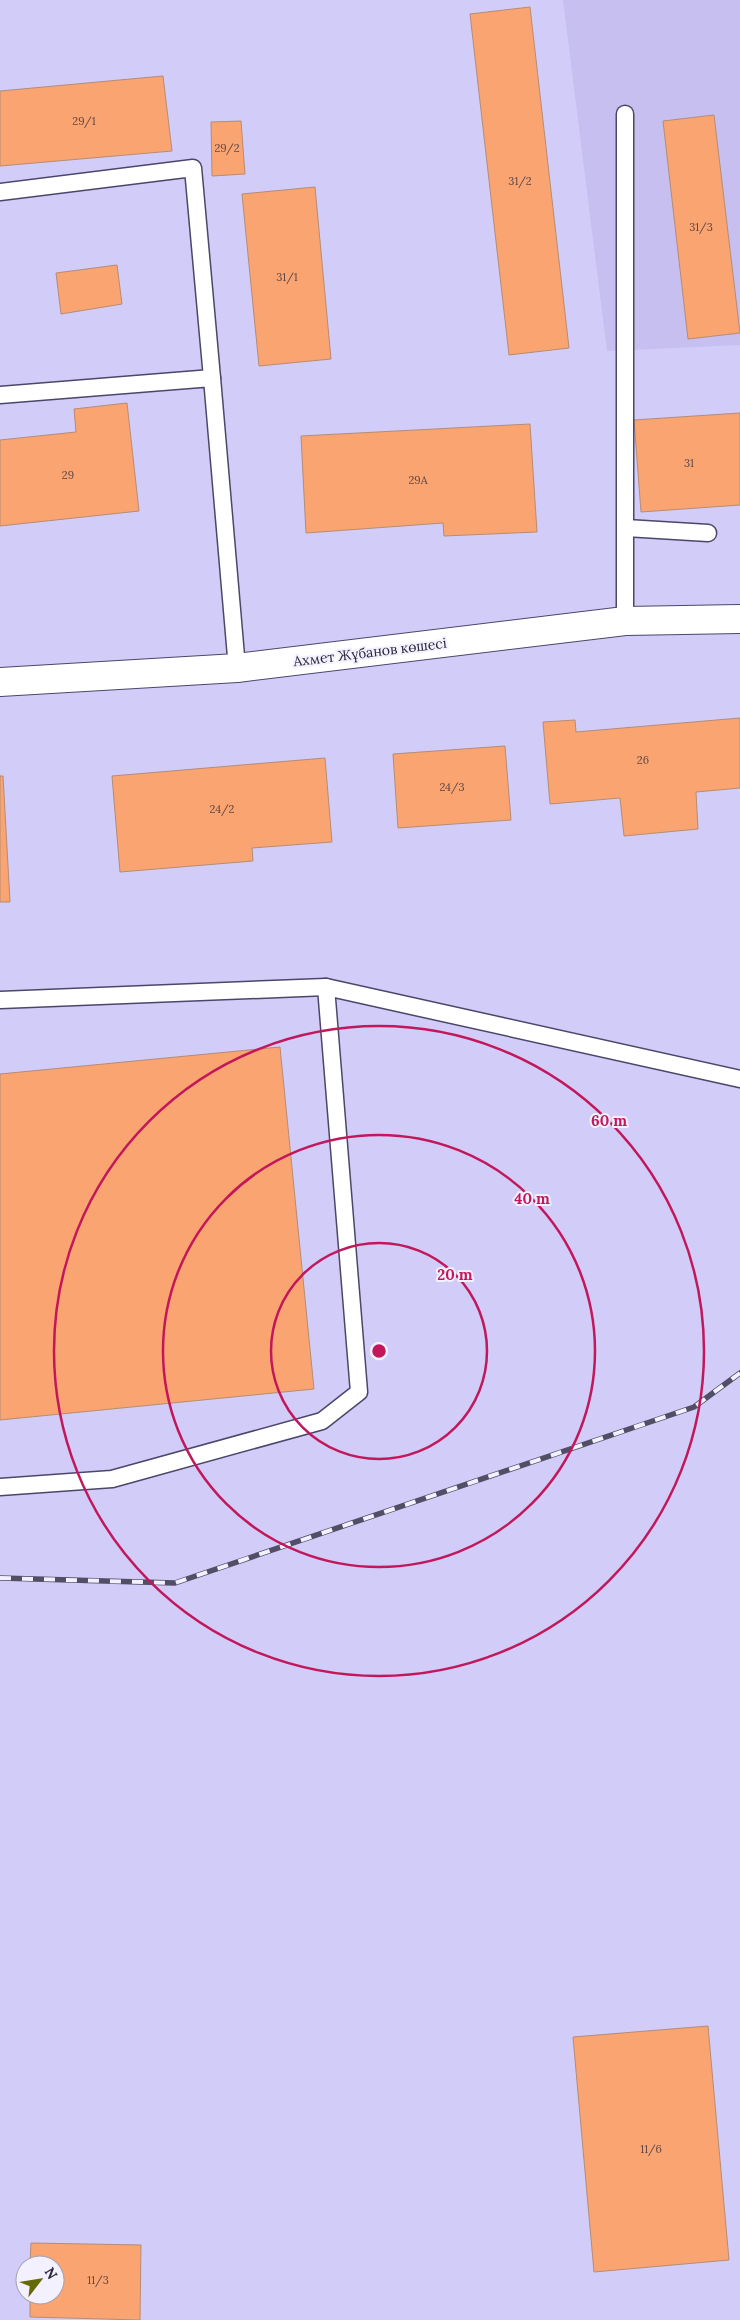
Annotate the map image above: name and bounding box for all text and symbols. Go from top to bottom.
house number: 29/1 [72,114,96,129]
house number: 29/2 [214,141,240,156]
house number: 31/2 [508,174,532,189]
house number: 31/3 [689,220,713,235]
house number: 31/1 [276,270,298,285]
house number: 31 [684,456,694,470]
house number: 29 [62,468,74,482]
house number: 29А [408,473,429,487]
street label: Ахмет Жұбанов көшесі [291,634,448,670]
house number: 26 [637,753,649,767]
house number: 24/3 [439,780,465,795]
house number: 24/2 [210,802,235,817]
text: 60 m [591,1111,627,1130]
text: 40 m [514,1189,550,1208]
text: 20 m [437,1265,473,1284]
centre of rings [370,1342,388,1360]
house number: 11/6 [640,2142,662,2157]
north arrow [15,2255,65,2305]
text: N [41,2264,62,2283]
house number: 11/3 [87,2273,109,2288]

